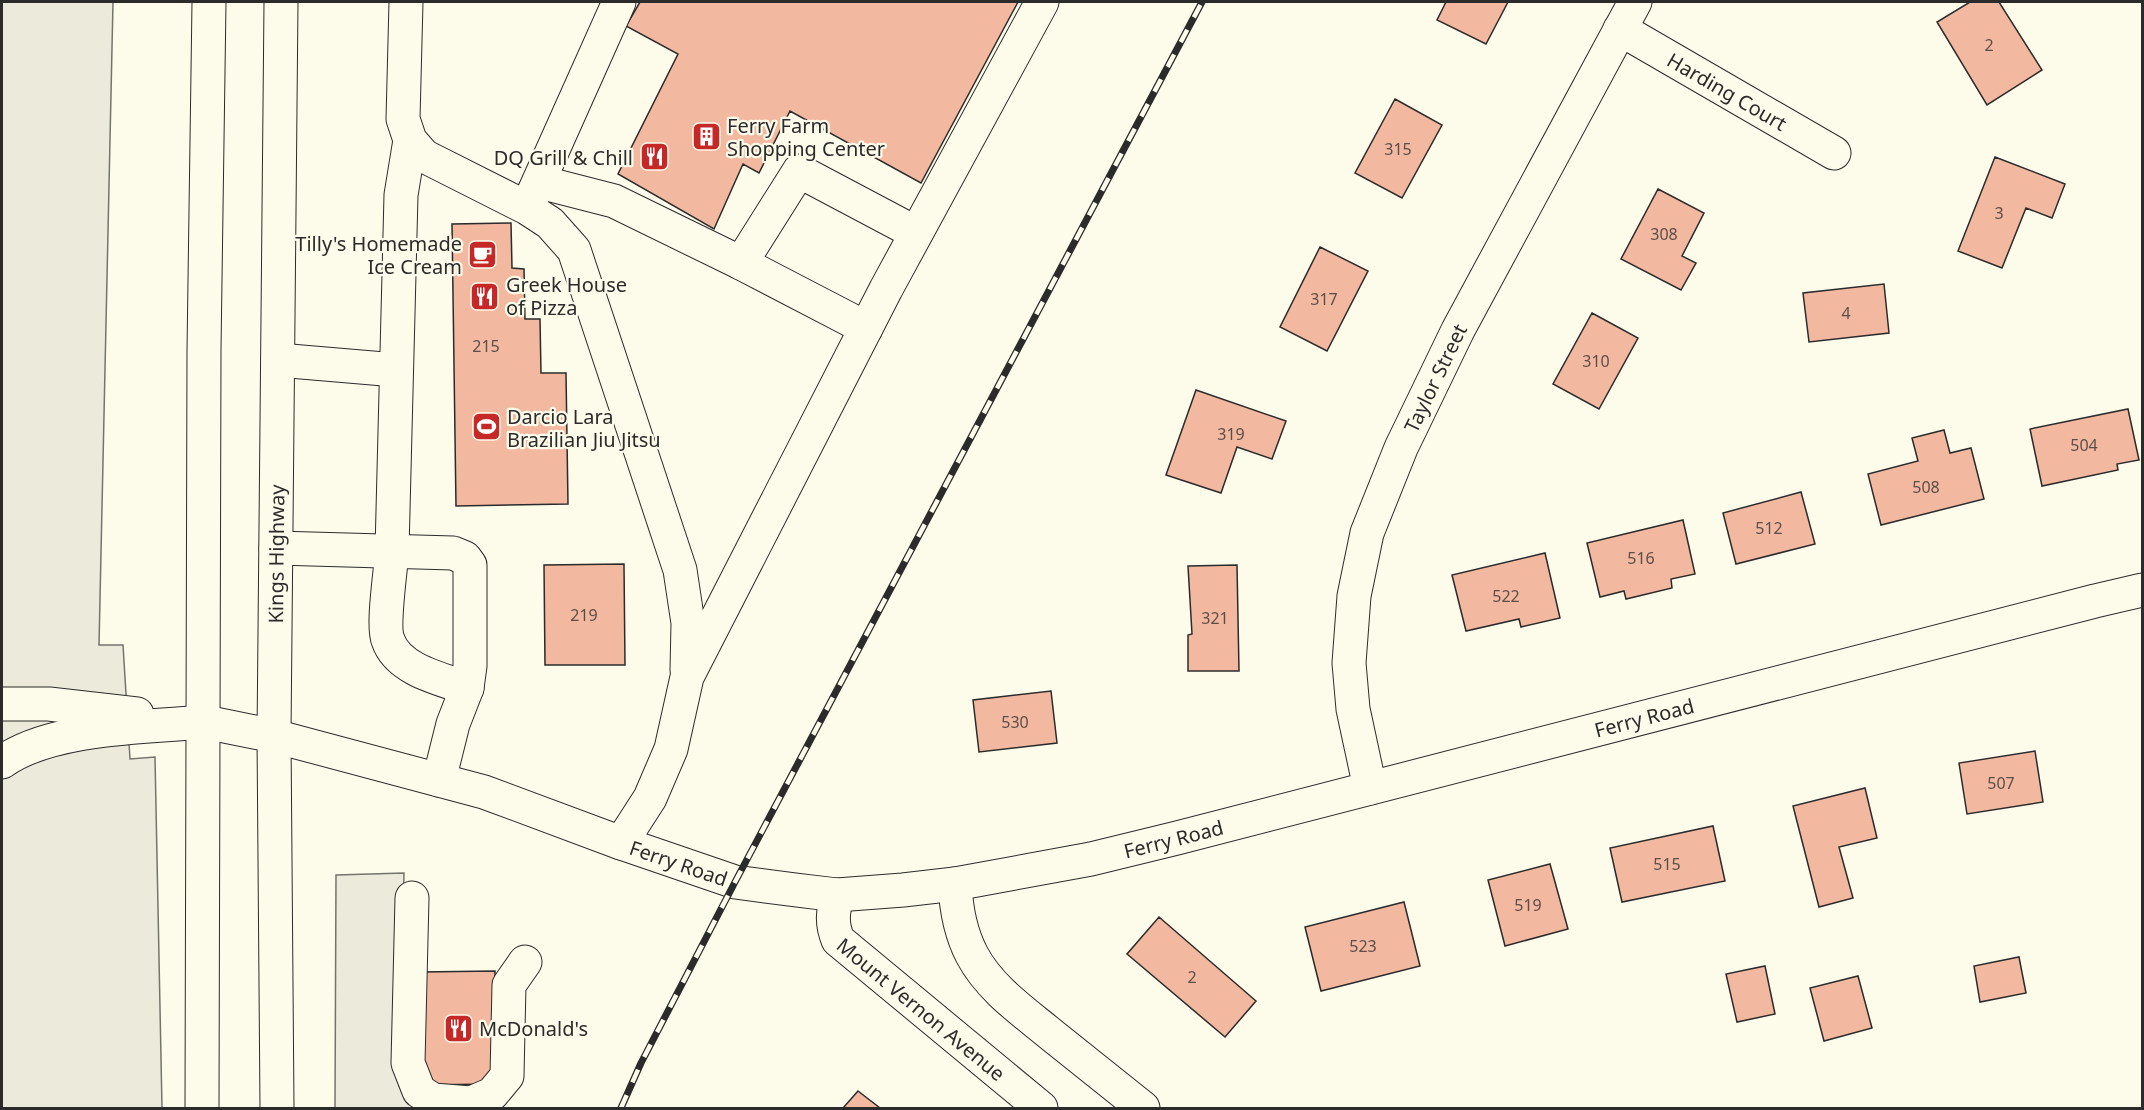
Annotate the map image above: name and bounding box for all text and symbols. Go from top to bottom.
house number: 2 [1984,34,1994,56]
street label: Harding Court [1663,46,1792,136]
place label: Ferry Farm Shopping Center [727,112,885,162]
building icon: Ferry Farm Shopping Center [690,121,722,153]
house number: 315 [1384,138,1412,160]
restaurant icon: DQ Grill & Chill [638,141,670,173]
place label: DQ Grill & Chill [494,144,633,171]
house number: 3 [1994,202,2004,224]
house number: 308 [1650,223,1678,245]
place label: Tilly's Homemade Ice Cream [295,230,462,280]
cafe icon: Tilly's Homemade Ice Cream [467,238,499,270]
place label: Greek House of Pizza [506,271,627,321]
restaurant icon: Greek House of Pizza [469,280,501,312]
house number: 317 [1310,288,1338,310]
house number: 4 [1841,302,1851,324]
street label: Taylor Street [1397,319,1473,437]
house number: 215 [472,335,500,357]
house number: 310 [1582,350,1610,372]
place label: Darcio Lara Brazilian Jiu Jitsu [507,403,661,453]
sports icon: Darcio Lara Brazilian Jiu Jitsu [470,411,502,443]
house number: 319 [1217,423,1245,445]
house number: 504 [2070,434,2098,456]
house number: 508 [1912,476,1940,498]
street label: Kings Highway [262,484,290,624]
house number: 512 [1755,517,1783,539]
house number: 516 [1627,547,1655,569]
house number: 522 [1492,585,1520,607]
house number: 219 [570,604,598,626]
house number: 321 [1201,607,1229,629]
street label: Ferry Road [1591,692,1697,743]
house number: 530 [1001,711,1029,733]
house number: 507 [1987,772,2015,794]
street label: Ferry Road [1121,813,1226,864]
street label: Ferry Road [626,834,731,892]
house number: 515 [1653,853,1681,875]
house number: 519 [1514,894,1542,916]
street label: Mount Vernon Avenue [831,931,1011,1087]
house number: 523 [1349,935,1377,957]
house number: 2 [1187,966,1197,988]
restaurant icon: McDonald's [442,1012,474,1044]
place label: McDonald's [479,1015,588,1042]

